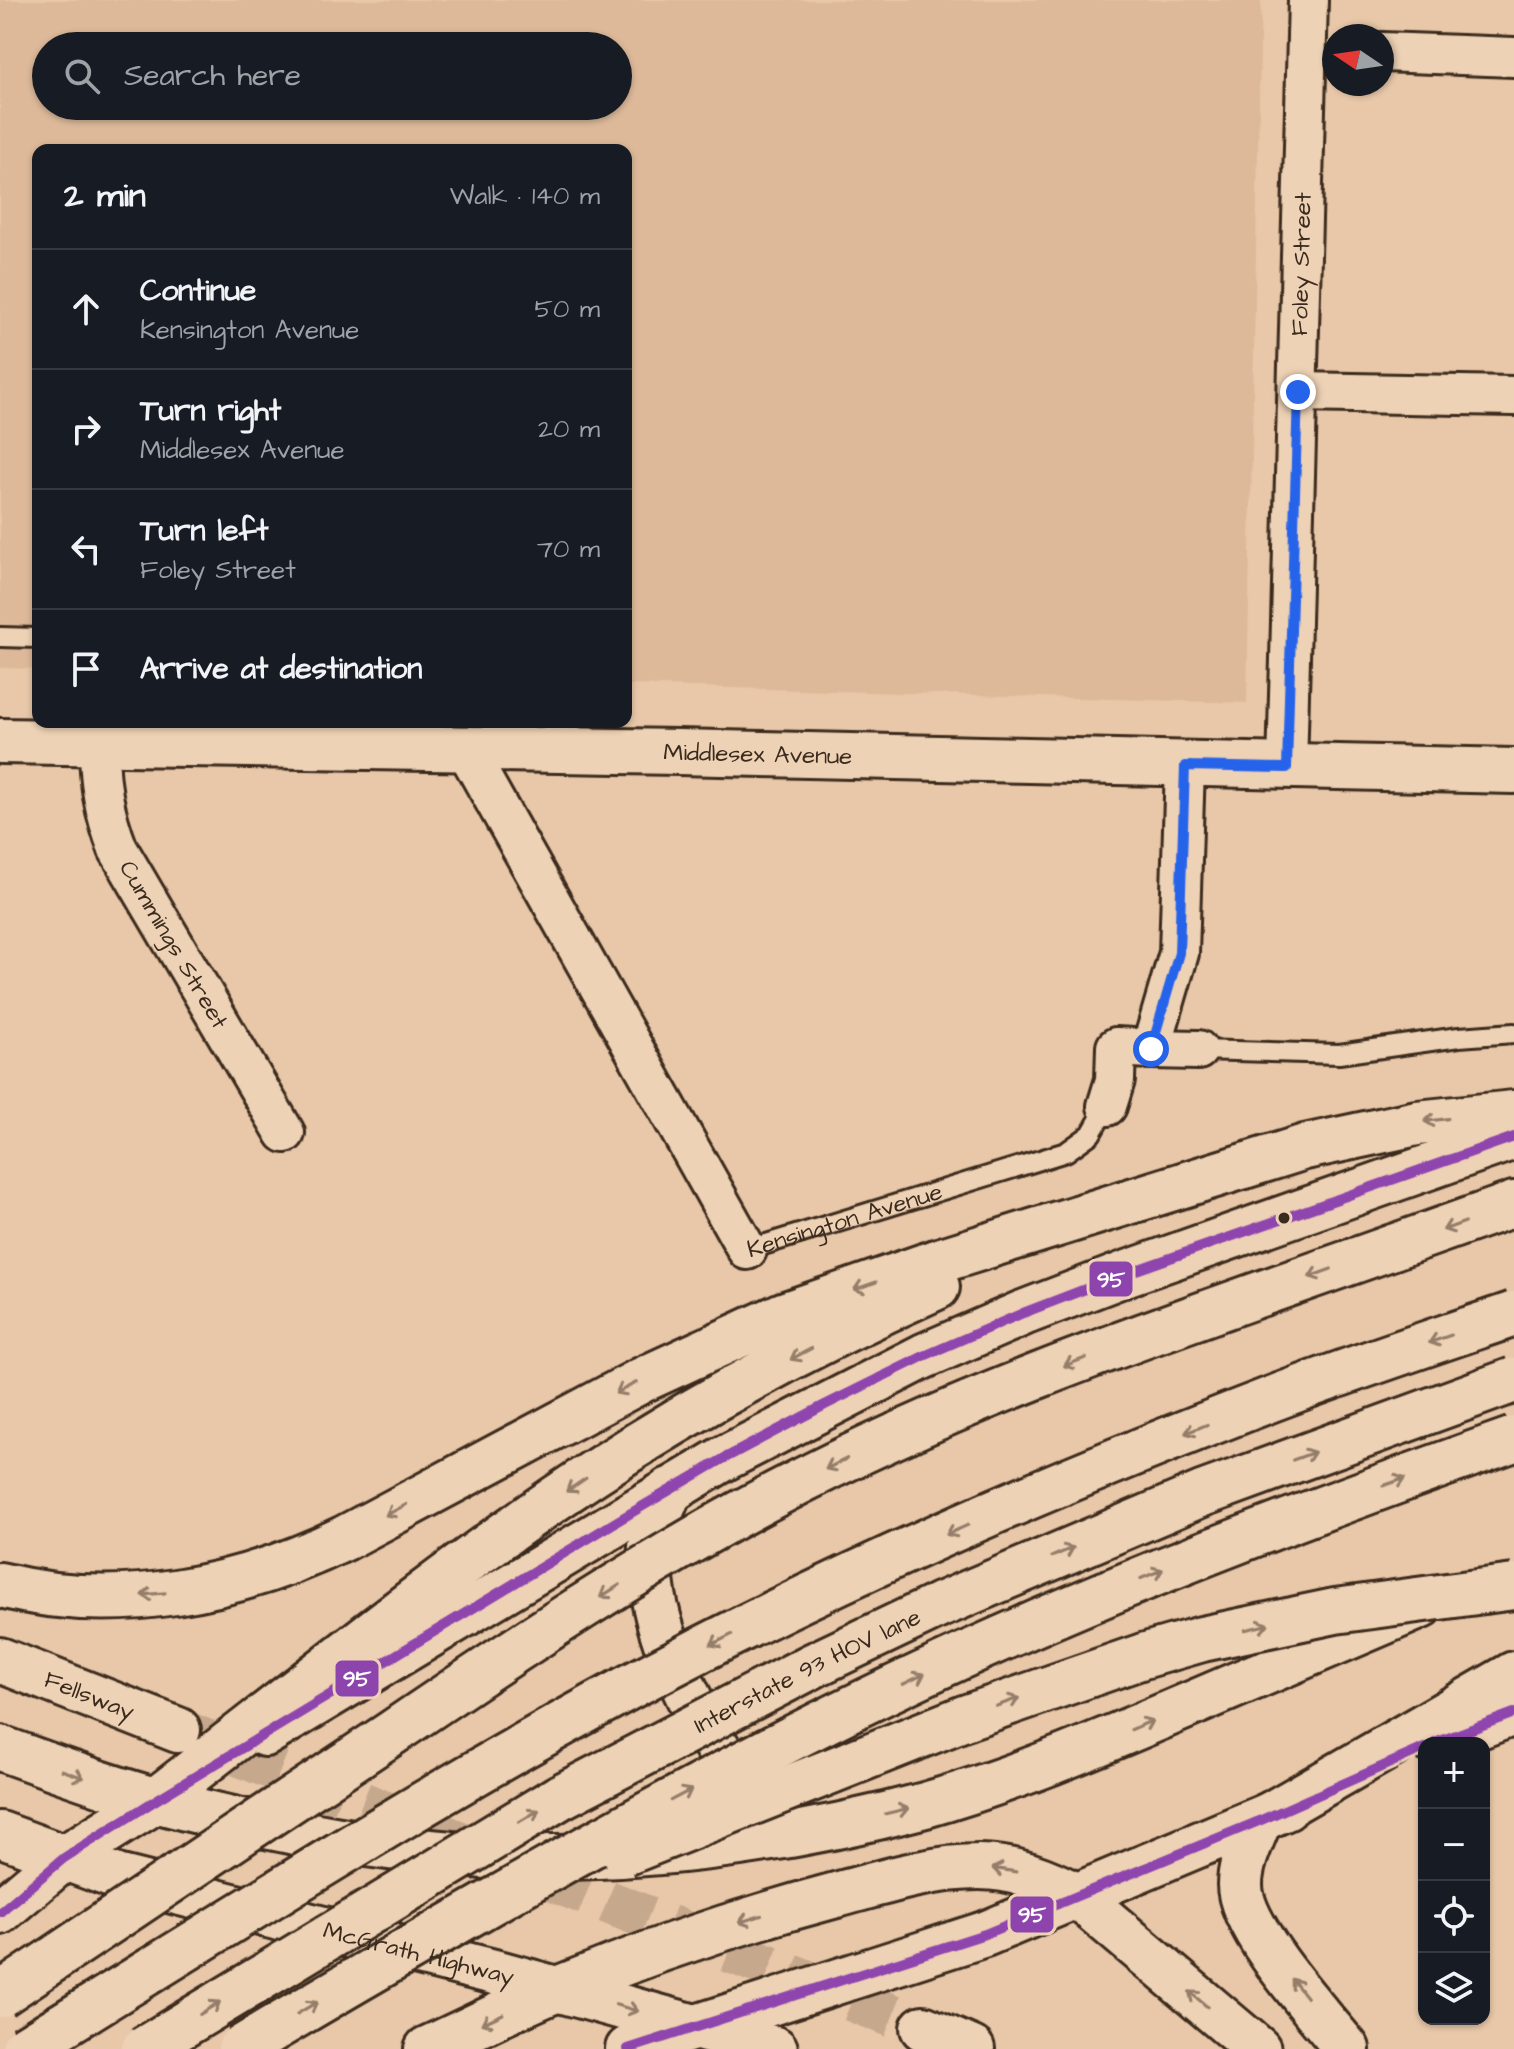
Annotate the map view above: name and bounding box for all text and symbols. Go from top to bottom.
north arrow [1322,24,1394,96]
search box [32,32,632,120]
icon: search [60,54,104,98]
text: Search here [124,55,301,97]
text: 2 min [64,172,146,220]
text: Walk · 140 m [450,178,600,214]
street label: Foley Street [1283,192,1321,337]
text: Continue [140,270,256,312]
icon: ahead [64,287,108,331]
text: 50 m [535,291,600,327]
text: Kensington Avenue [140,312,359,348]
route end [1280,374,1316,410]
text: Turn right [140,390,281,432]
icon: right [64,407,108,451]
text: 20 m [538,411,600,447]
text: Middlesex Avenue [140,432,345,468]
text: Turn left [140,510,268,552]
icon: left [64,527,108,571]
text: 70 m [537,531,600,567]
text: Foley Street [140,552,296,588]
icon: arrive [64,647,108,691]
text: Arrive at destination [140,648,422,690]
street label: Middlesex Avenue [663,736,853,774]
street label: Cummings Street [110,854,236,1036]
route start [1133,1031,1169,1067]
one-way arrow [1424,1113,1450,1128]
street label: Kensington Avenue [743,1175,947,1267]
unlabelled marker [1276,1210,1292,1226]
one-way arrow [1441,1219,1466,1234]
line badge: 95 [1088,1260,1134,1298]
text: 95 [1097,1265,1125,1296]
one-way arrow [1307,1267,1332,1282]
one-way arrow [852,1280,877,1295]
one-way arrow [1428,1333,1453,1348]
one-way arrow [789,1346,813,1362]
one-way arrow [1063,1355,1088,1370]
one-way arrow [614,1381,638,1397]
one-way arrow [1184,1423,1209,1437]
one-way arrow [1291,1448,1316,1462]
one-way arrow [825,1456,849,1472]
one-way arrow [1382,1473,1407,1488]
one-way arrow [566,1477,588,1493]
one-way arrow [385,1503,409,1519]
one-way arrow [945,1523,969,1538]
one-way arrow [1050,1544,1075,1559]
one-way arrow [1139,1566,1164,1581]
one-way arrow [599,1582,621,1599]
one-way arrow [140,1587,167,1602]
street label: Interstate 93 HOV lane [688,1601,927,1742]
one-way arrow [1243,1619,1269,1634]
one-way arrow [710,1633,734,1649]
line badge: 95 [334,1659,380,1698]
street label: Fellsway [39,1663,139,1730]
text: 95 [343,1664,371,1695]
one-way arrow [901,1671,925,1686]
one-way arrow [995,1694,1020,1708]
one-way arrow [1129,1717,1154,1732]
map controls [1418,1737,1490,2025]
button: + [1418,1737,1490,1809]
one-way arrow [61,1768,85,1782]
one-way arrow [669,1787,692,1803]
one-way arrow [884,1803,909,1818]
one-way arrow [517,1808,540,1824]
button: − [1418,1809,1490,1881]
one-way arrow [992,1862,1017,1877]
button: locate [1418,1881,1490,1953]
line badge: 95 [1009,1895,1055,1934]
text: 95 [1018,1900,1046,1931]
one-way arrow [738,1912,764,1927]
street label: McGrath Highway [320,1914,518,1996]
button: layers [1418,1953,1490,2025]
one-way arrow [1290,1977,1307,1999]
one-way arrow [1189,1990,1209,2008]
one-way arrow [198,2000,221,2016]
one-way arrow [295,2000,318,2016]
one-way arrow [613,2001,639,2016]
one-way arrow [480,2012,504,2027]

